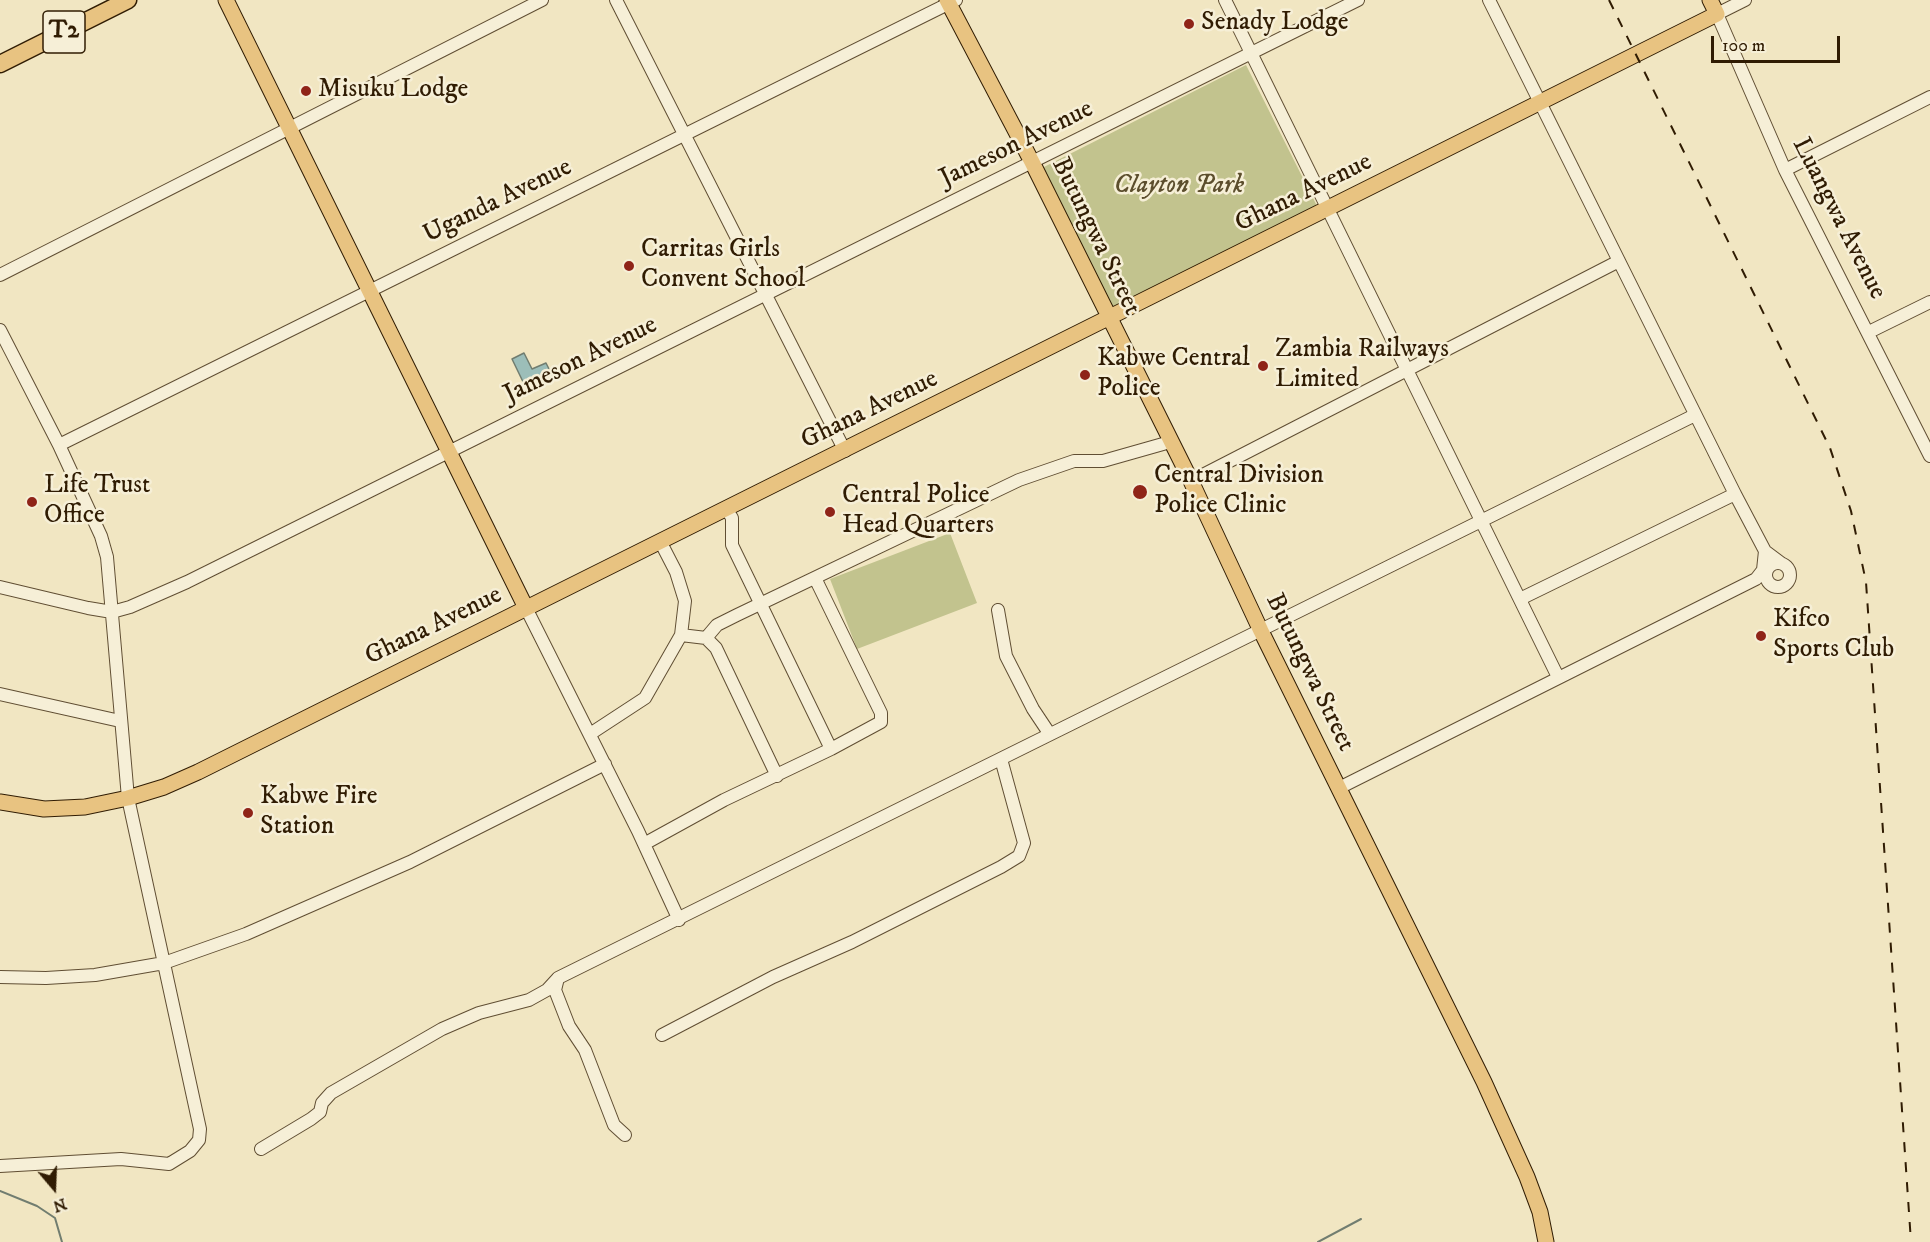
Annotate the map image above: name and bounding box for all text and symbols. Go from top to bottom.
place label: Senady Lodge [1201,8,1349,40]
road number: T2 [43,11,85,53]
marker: Senady Lodge [1182,17,1196,31]
scale bar [1714,24,1843,62]
text: 100 m [1722,35,1765,57]
place label: Misuku Lodge [318,75,468,107]
marker: Misuku Lodge [299,84,313,98]
street label: Jameson Avenue [935,94,1099,196]
street label: Luangwa Avenue [1784,133,1892,305]
street label: Ghana Avenue [1231,148,1377,240]
street label: Uganda Avenue [419,153,577,251]
street label: Butungwa Street [1043,153,1147,321]
park label: Clayton Park [1114,171,1244,203]
place label: Carritas Girls Convent School [641,235,805,296]
marker: Carritas Girls Convent School [622,259,636,273]
street label: Jameson Avenue [499,310,663,412]
place label: Zambia Railways Limited [1275,335,1449,396]
place label: Kabwe Central Police [1097,344,1250,406]
marker: Zambia Railways Limited [1256,359,1270,373]
street label: Ghana Avenue [797,365,943,457]
marker: Kabwe Central Police [1078,368,1092,382]
place label: Central Division Police Clinic [1154,461,1324,522]
place label: Life Trust Office [44,471,150,532]
place label: Central Police Head Quarters [842,481,994,542]
marker: Central Division Police Clinic [1131,483,1149,501]
marker: Life Trust Office [25,495,39,509]
marker: Central Police Head Quarters [823,505,837,519]
street label: Ghana Avenue [361,581,507,673]
street label: Butungwa Street [1257,589,1361,757]
place label: Kifco Sports Club [1773,605,1894,666]
marker: Kifco Sports Club [1754,629,1768,643]
place label: Kabwe Fire Station [260,782,377,844]
marker: Kabwe Fire Station [241,806,255,820]
north arrow [24,1158,84,1218]
text: N [50,1193,69,1217]

